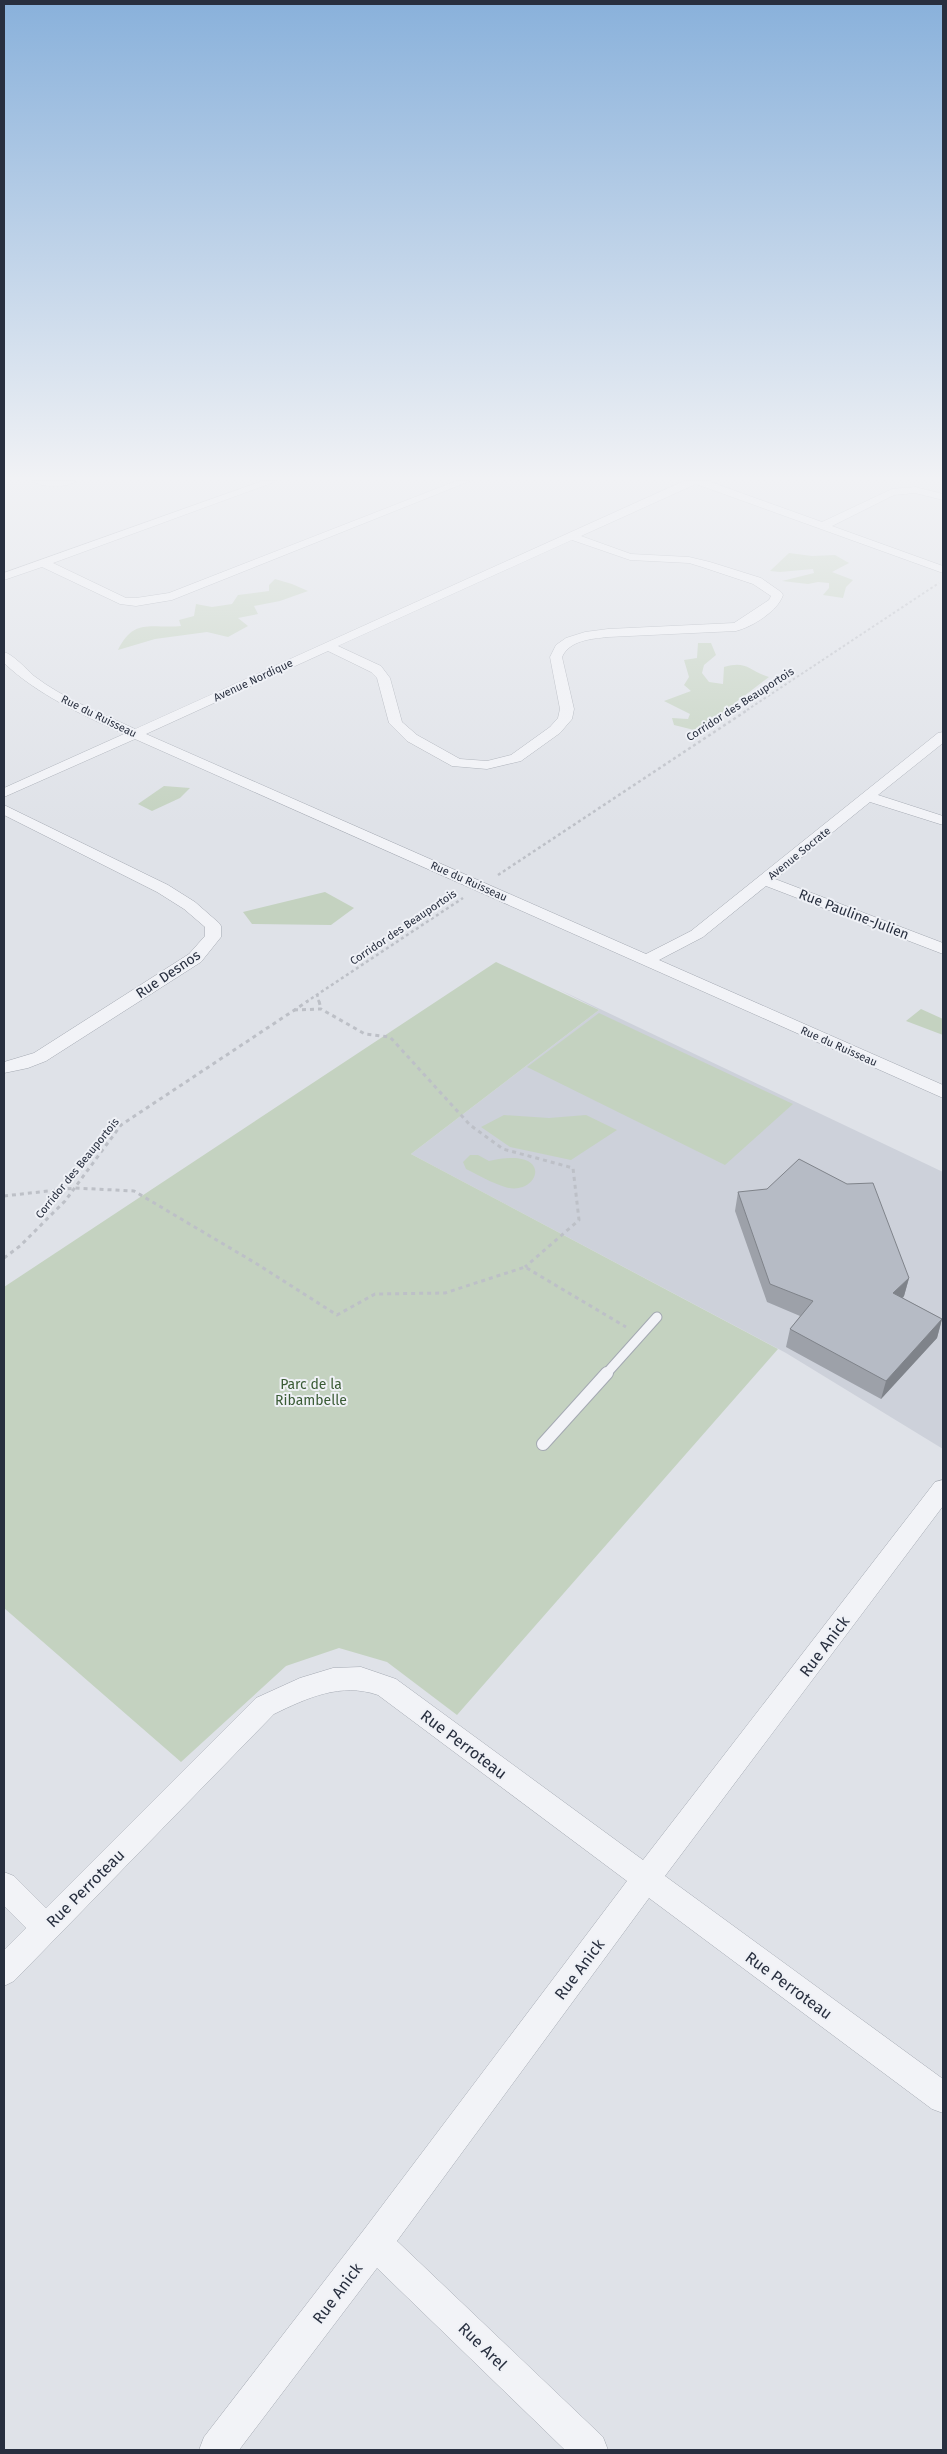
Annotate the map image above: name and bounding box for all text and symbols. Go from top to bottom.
street label: Avenue Nordique [212,656,295,705]
street label: Corridor des Beauportois [684,665,796,744]
street label: Rue du Ruisseau [59,693,139,740]
street label: Avenue Socrate [765,824,833,883]
street label: Rue du Ruisseau [428,859,509,904]
street label: Rue Pauline-Julien [796,886,911,943]
street label: Corridor des Beauportois [348,887,459,968]
street label: Rue Desnos [133,946,204,1002]
street label: Rue du Ruisseau [798,1024,879,1069]
street label: Corridor des Beauportois [33,1116,122,1221]
park label: Parc de la Ribambelle [275,1376,347,1409]
street label: Rue Anick [795,1612,854,1680]
street label: Rue Perroteau [417,1706,510,1783]
street label: Rue Perroteau [42,1845,128,1931]
street label: Rue Anick [550,1935,609,2003]
street label: Rue Perroteau [742,1947,836,2023]
street label: Rue Anick [308,2259,367,2327]
street label: Rue Arel [454,2319,511,2374]

